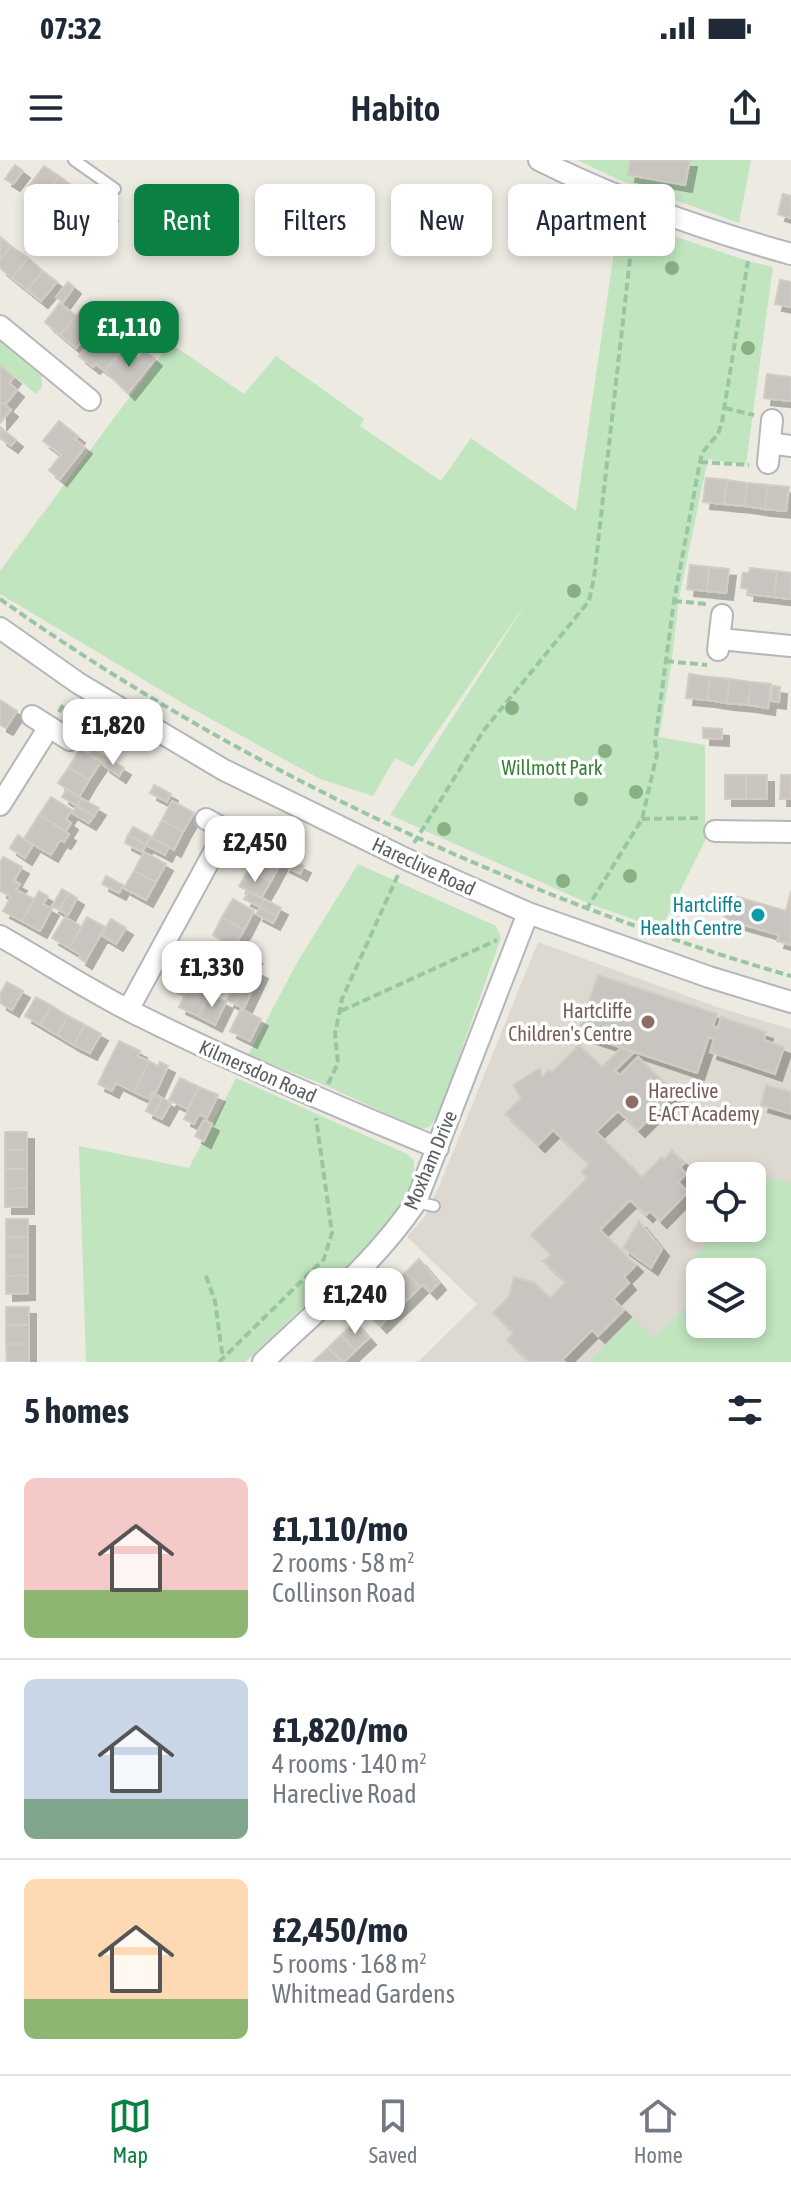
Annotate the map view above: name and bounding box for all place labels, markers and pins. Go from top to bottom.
pin: £1,110 [64,301,194,369]
pin: £1,820 [48,699,178,767]
pin: £2,450 [190,816,320,884]
place label: Hartcliffe Health Centre [640,893,742,939]
marker: Hartcliffe Health Centre [749,906,767,924]
pin: £1,330 [147,941,277,1009]
place label: Hartcliffe Children's Centre [508,999,632,1045]
marker: Hartcliffe Children's Centre [639,1013,657,1031]
place label: Hareclive E-ACT Academy [648,1079,760,1125]
marker: Hareclive E-ACT Academy [623,1093,641,1111]
pin: £1,240 [290,1268,420,1336]

